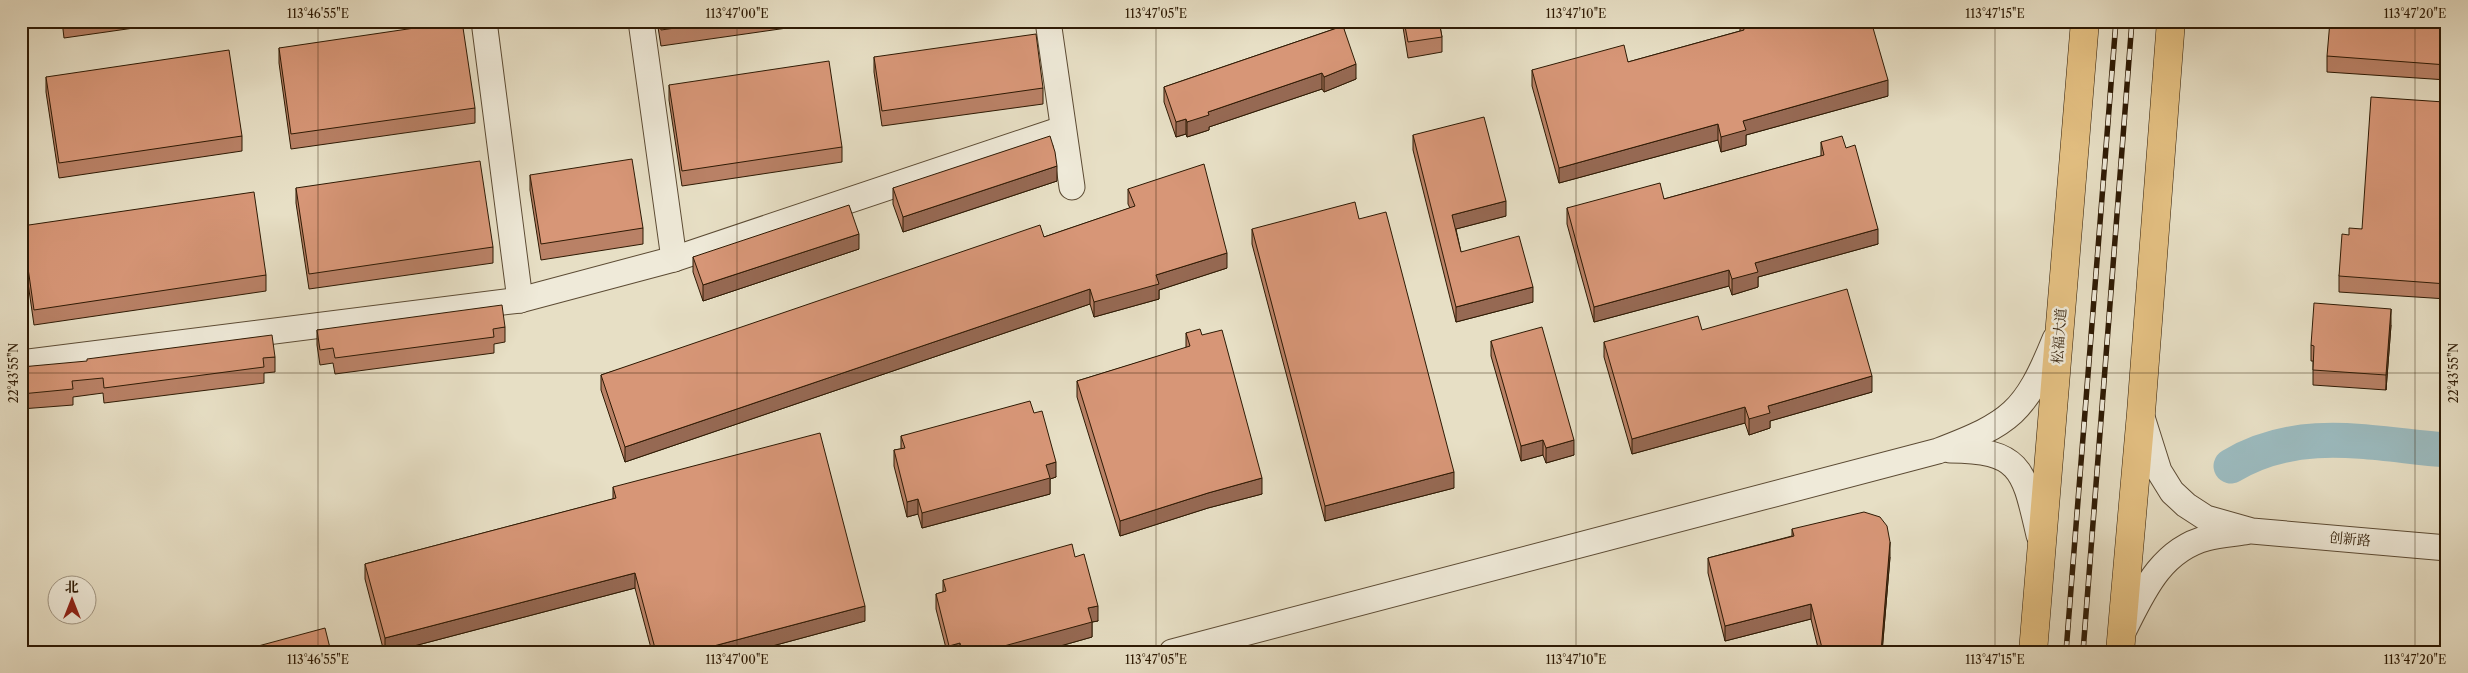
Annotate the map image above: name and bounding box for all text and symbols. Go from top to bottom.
text: 113°46'55"E [287,6,349,21]
text: 113°47'00"E [705,6,769,21]
text: 113°47'05"E [1125,6,1187,21]
text: 113°47'10"E [1546,6,1606,21]
text: 113°47'15"E [1965,6,2025,21]
text: 113°47'20"E [2384,6,2446,21]
street label: 松福大道 [2048,307,2070,365]
text: 22°43'55"N [6,343,21,403]
text: 22°43'55"N [2446,343,2461,403]
street label: 创新路 [2328,528,2372,550]
north arrow [48,576,98,626]
text: 北 [65,578,79,596]
text: 113°46'55"E [287,652,349,667]
text: 113°47'00"E [705,652,769,667]
text: 113°47'05"E [1125,652,1187,667]
text: 113°47'10"E [1546,652,1606,667]
text: 113°47'15"E [1965,652,2025,667]
text: 113°47'20"E [2384,652,2446,667]

